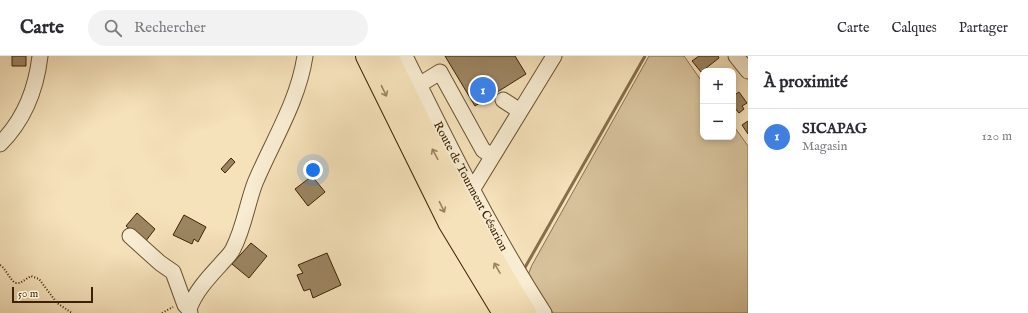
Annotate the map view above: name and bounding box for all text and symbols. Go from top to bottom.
search box [88,10,368,46]
text: Carte [20,16,64,40]
icon: search [102,17,124,39]
text: Rechercher [134,18,206,37]
text: Carte [837,19,869,37]
text: Calques [891,19,937,37]
text: Partager [959,19,1008,37]
map controls [700,68,736,140]
button: + [700,68,736,104]
text: À proximité [764,72,848,93]
pin: 1 [470,75,496,105]
one-way arrow [381,85,388,97]
button: − [700,104,736,140]
street label: Route de Tourment Césarion [430,119,511,254]
text: SICAPAG [802,119,867,138]
text: 1 [775,128,779,145]
text: 120 m [982,128,1012,145]
text: Magasin [802,138,848,155]
one-way arrow [430,148,438,160]
your location [303,160,323,180]
one-way arrow [439,201,446,213]
one-way arrow [493,262,501,274]
scale bar [12,285,93,304]
text: 50 m [18,287,38,301]

